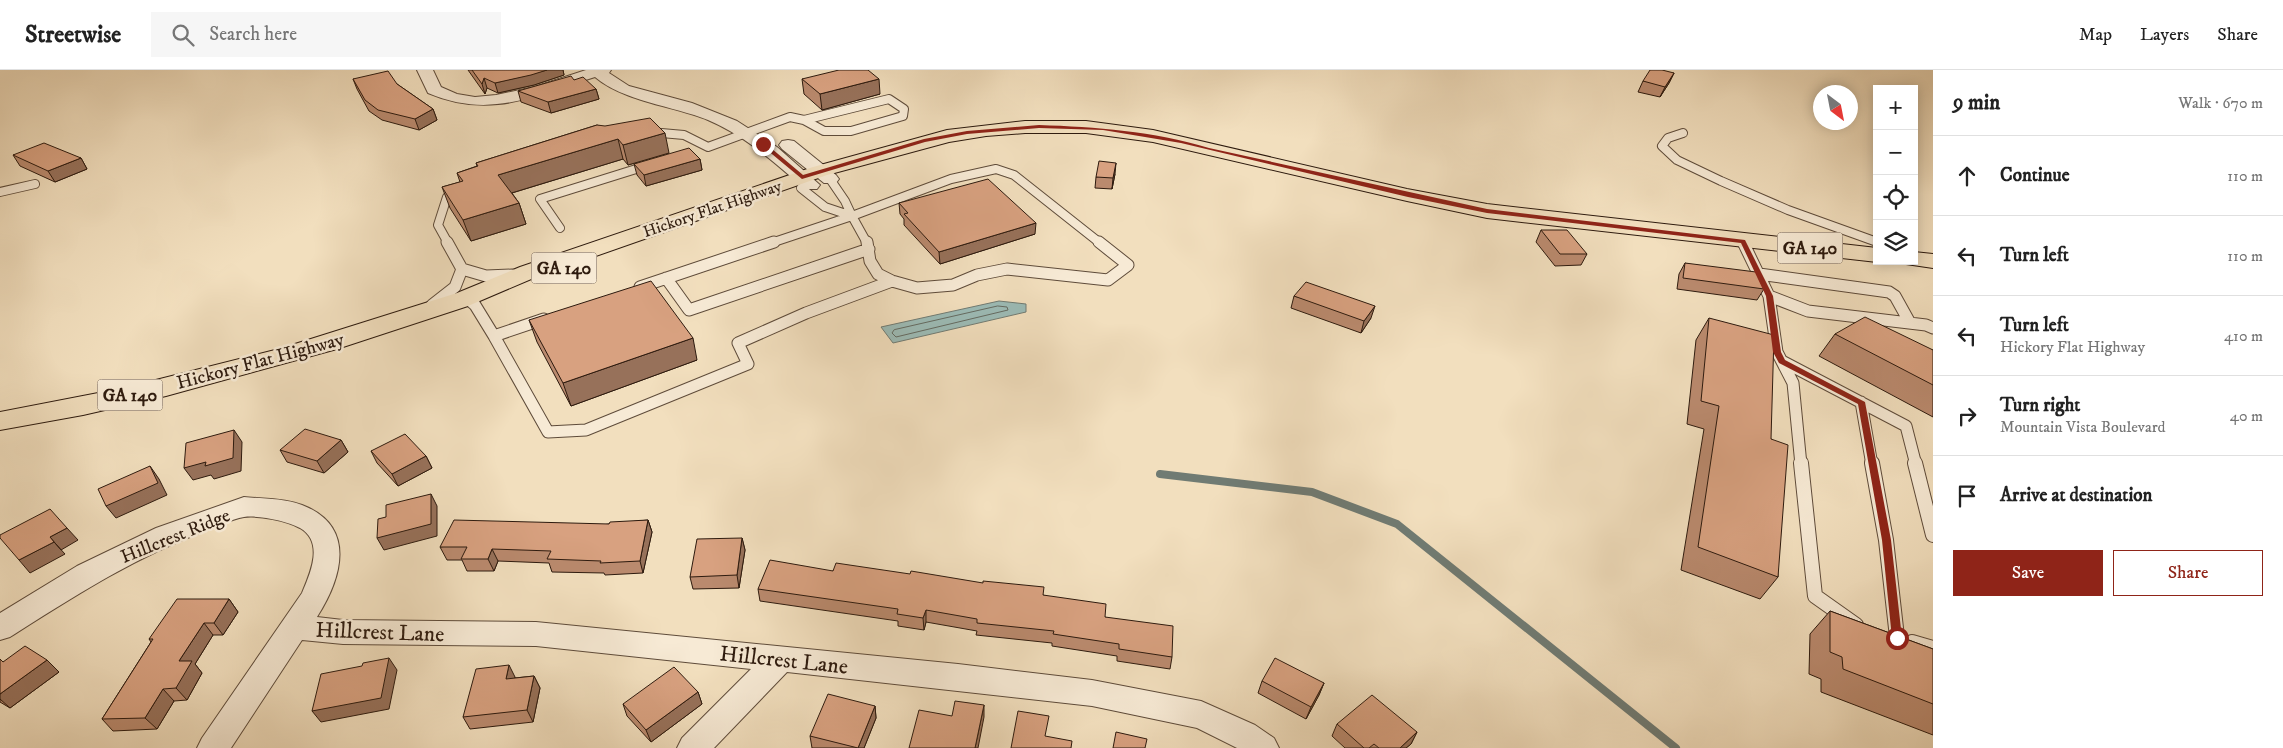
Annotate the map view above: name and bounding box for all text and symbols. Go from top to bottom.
search box [151,12,501,57]
text: Streetwise [25,20,121,50]
icon: search [169,21,197,49]
text: Search here [209,23,297,46]
text: Map [2079,24,2112,46]
text: Layers [2140,24,2189,46]
text: Share [2217,24,2258,46]
north arrow [1813,85,1858,130]
map controls [1873,85,1918,265]
button: + [1873,85,1918,130]
text: 9 min [1953,90,2000,116]
text: Walk · 670 m [2178,93,2263,113]
button: − [1873,130,1918,175]
route end [752,133,775,156]
icon: ahead [1953,162,1981,190]
text: Continue [2000,164,2070,187]
text: 110 m [2227,166,2263,186]
button: locate [1873,175,1918,220]
street label: Hickory Flat Highway [640,176,785,242]
button: layers [1873,220,1918,265]
road number: GA 140 [1778,232,1842,264]
icon: left [1953,242,1981,270]
text: Turn left [2000,244,2069,267]
text: 110 m [2227,246,2263,266]
road number: GA 140 [532,252,596,284]
text: Turn left [2000,314,2069,337]
icon: left [1953,322,1981,350]
text: 410 m [2224,326,2263,346]
street label: Hickory Flat Highway [174,328,347,395]
text: Hickory Flat Highway [2000,337,2145,357]
road number: GA 140 [98,380,162,410]
text: Turn right [2000,394,2080,417]
icon: right [1953,402,1981,430]
text: 40 m [2230,406,2263,426]
text: Mountain Vista Boulevard [2000,417,2166,437]
icon: arrive [1953,482,1981,510]
text: Arrive at destination [2000,484,2152,507]
street label: Hillcrest Ridge [117,504,234,569]
button: Save [1953,550,2103,596]
button: Share [2113,550,2263,596]
street label: Hillcrest Lane [315,617,445,648]
route start [1886,627,1909,650]
street label: Hillcrest Lane [718,640,849,681]

